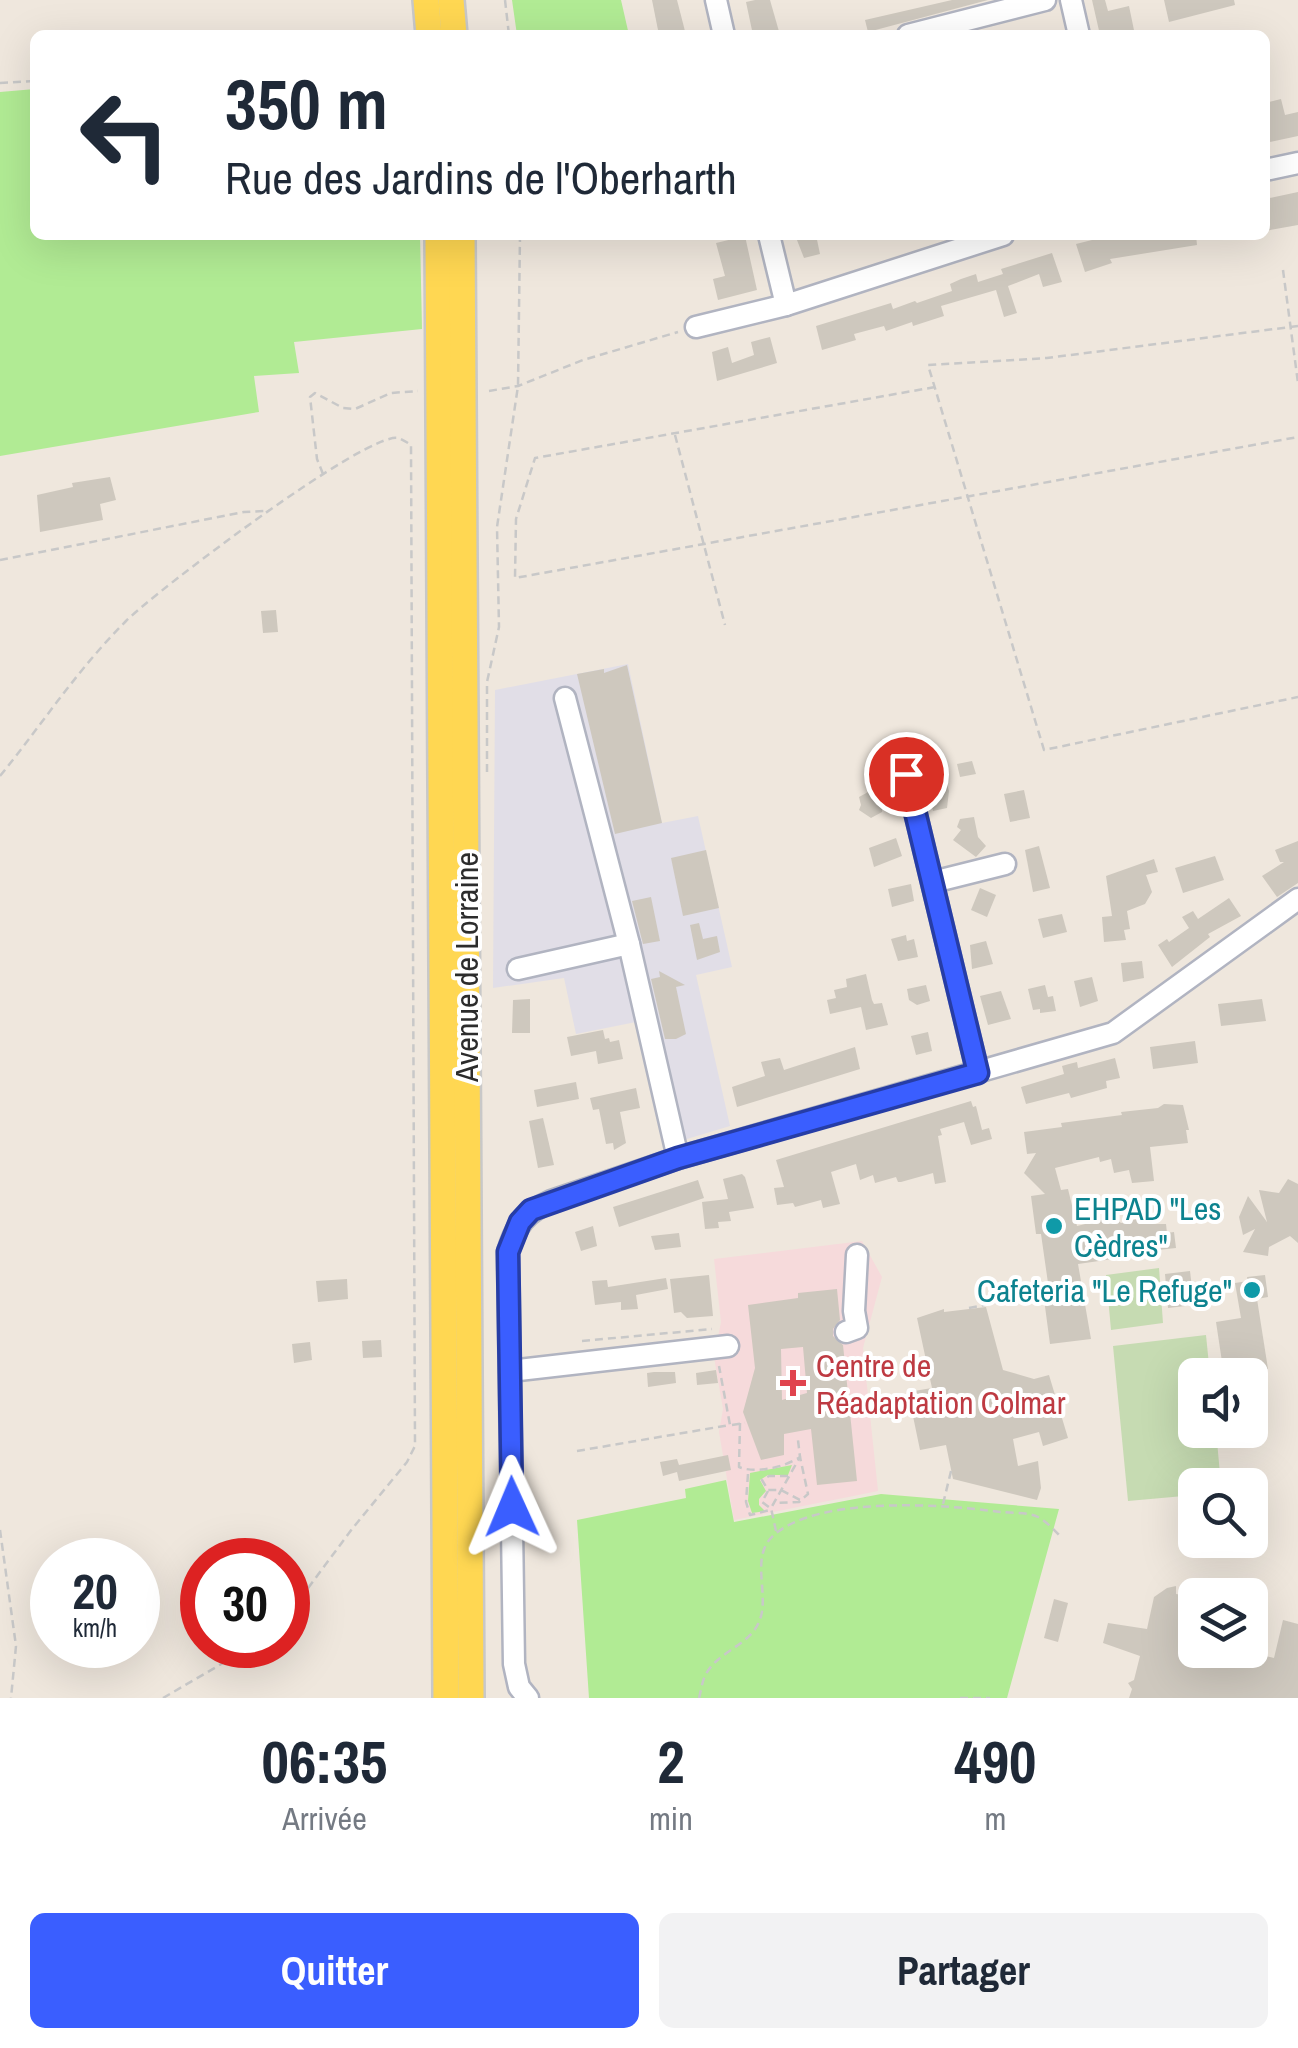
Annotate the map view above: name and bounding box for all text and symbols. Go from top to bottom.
text: 350 m [225,57,388,151]
icon: left [60,70,190,200]
text: Rue des Jardins de l'Oberharth [225,147,737,208]
pin [864,732,949,817]
icon: arrive [879,747,934,802]
street label: Avenue de Lorraine [445,852,488,1083]
place label: EHPAD "Les Cèdres" [1074,1187,1221,1267]
marker: EHPAD "Les Cèdres" [1043,1215,1065,1237]
place label: Cafeteria "Le Refuge" [977,1269,1232,1312]
marker: Cafeteria "Le Refuge" [1241,1279,1263,1301]
place label: Centre de Réadaptation Colmar [816,1344,1066,1424]
map controls [1178,1358,1268,1668]
button: sound [1178,1358,1268,1448]
marker: Centre de Réadaptation Colmar [780,1370,806,1396]
position arrow [460,1455,564,1559]
button: search [1178,1468,1268,1558]
speed limit sign: 30 [180,1538,310,1668]
text: 20 [72,1557,118,1625]
button: layers [1178,1578,1268,1668]
text: km/h [73,1611,117,1645]
text: 06:35 [262,1721,387,1802]
text: 2 [657,1721,685,1802]
text: 490 [954,1721,1036,1802]
text: Arrivée [282,1797,367,1840]
text: min [649,1797,693,1840]
text: m [984,1797,1006,1840]
button: Quitter [30,1913,639,2028]
button: Partager [659,1913,1268,2028]

